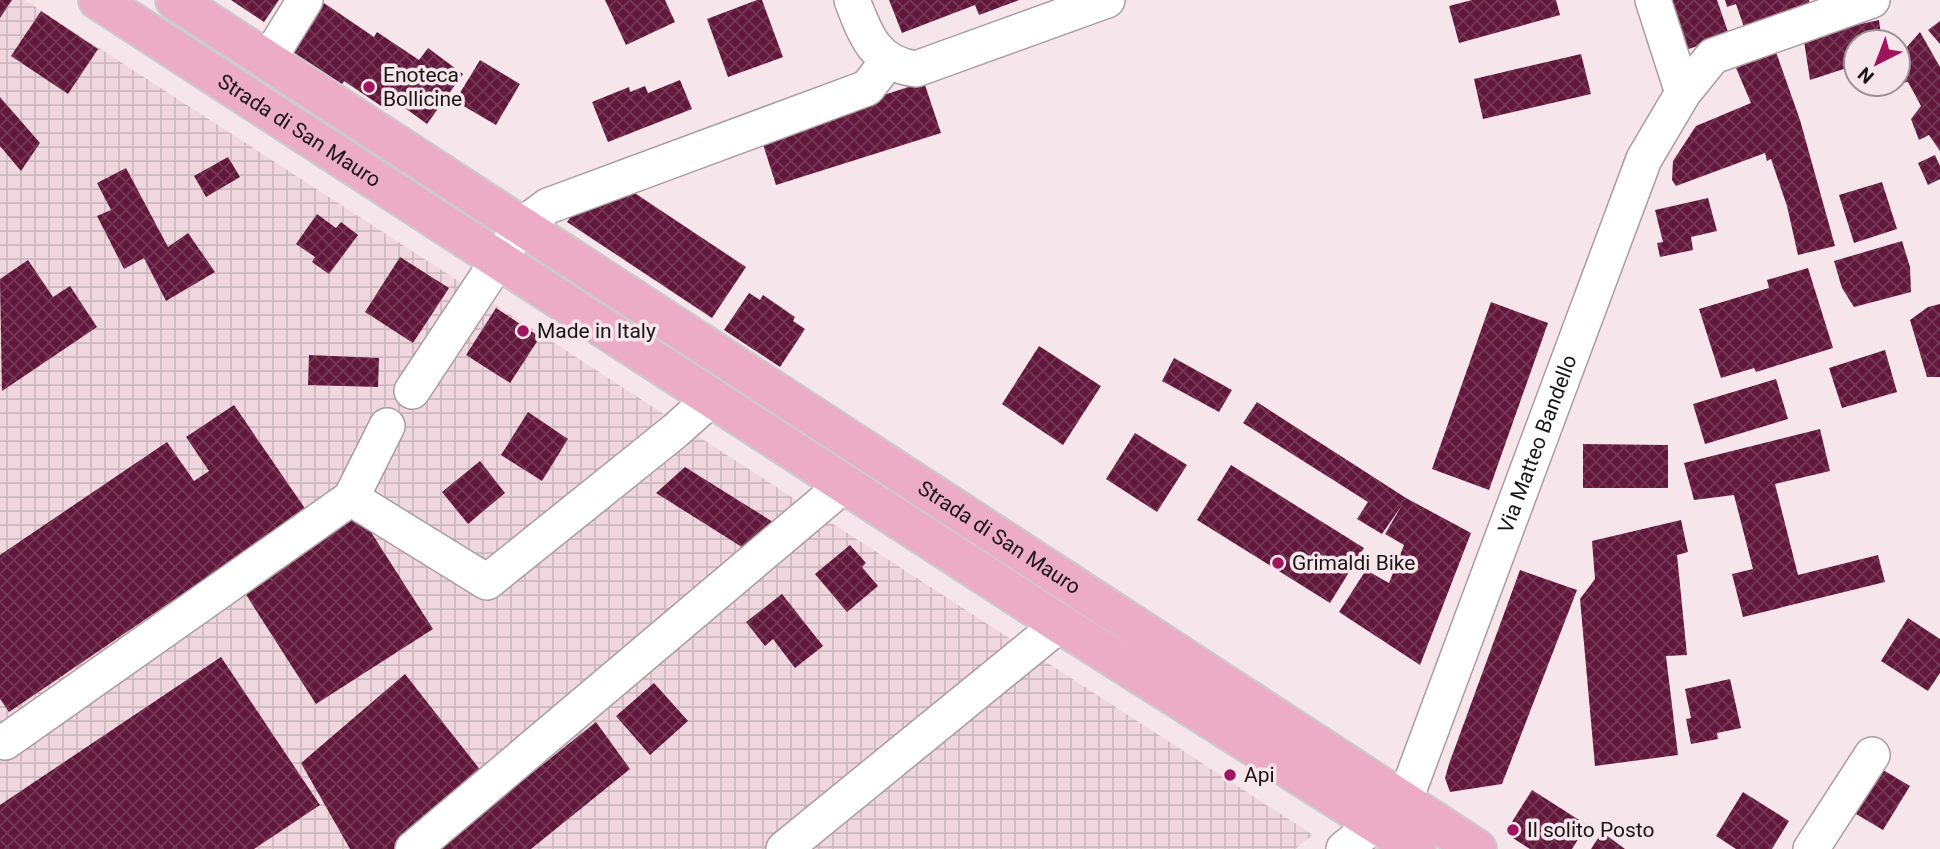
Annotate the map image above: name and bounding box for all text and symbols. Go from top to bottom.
north arrow [1842,28,1912,98]
text: N [1853,62,1879,88]
place label: Enoteca Bollicine [383,63,462,111]
street label: Strada di San Mauro [213,69,385,192]
marker: Enoteca Bollicine [361,79,377,95]
place label: Made in Italy [537,319,656,343]
marker: Made in Italy [515,323,531,339]
street label: Via Matteo Bandello [1493,352,1582,537]
street label: Strada di San Mauro [913,476,1085,599]
place label: Grimaldi Bike [1292,551,1415,575]
marker: Grimaldi Bike [1270,555,1286,571]
place label: Api [1244,763,1275,787]
marker: Api [1222,767,1238,783]
place label: Il solito Posto [1527,818,1655,842]
marker: Il solito Posto [1505,822,1521,838]

